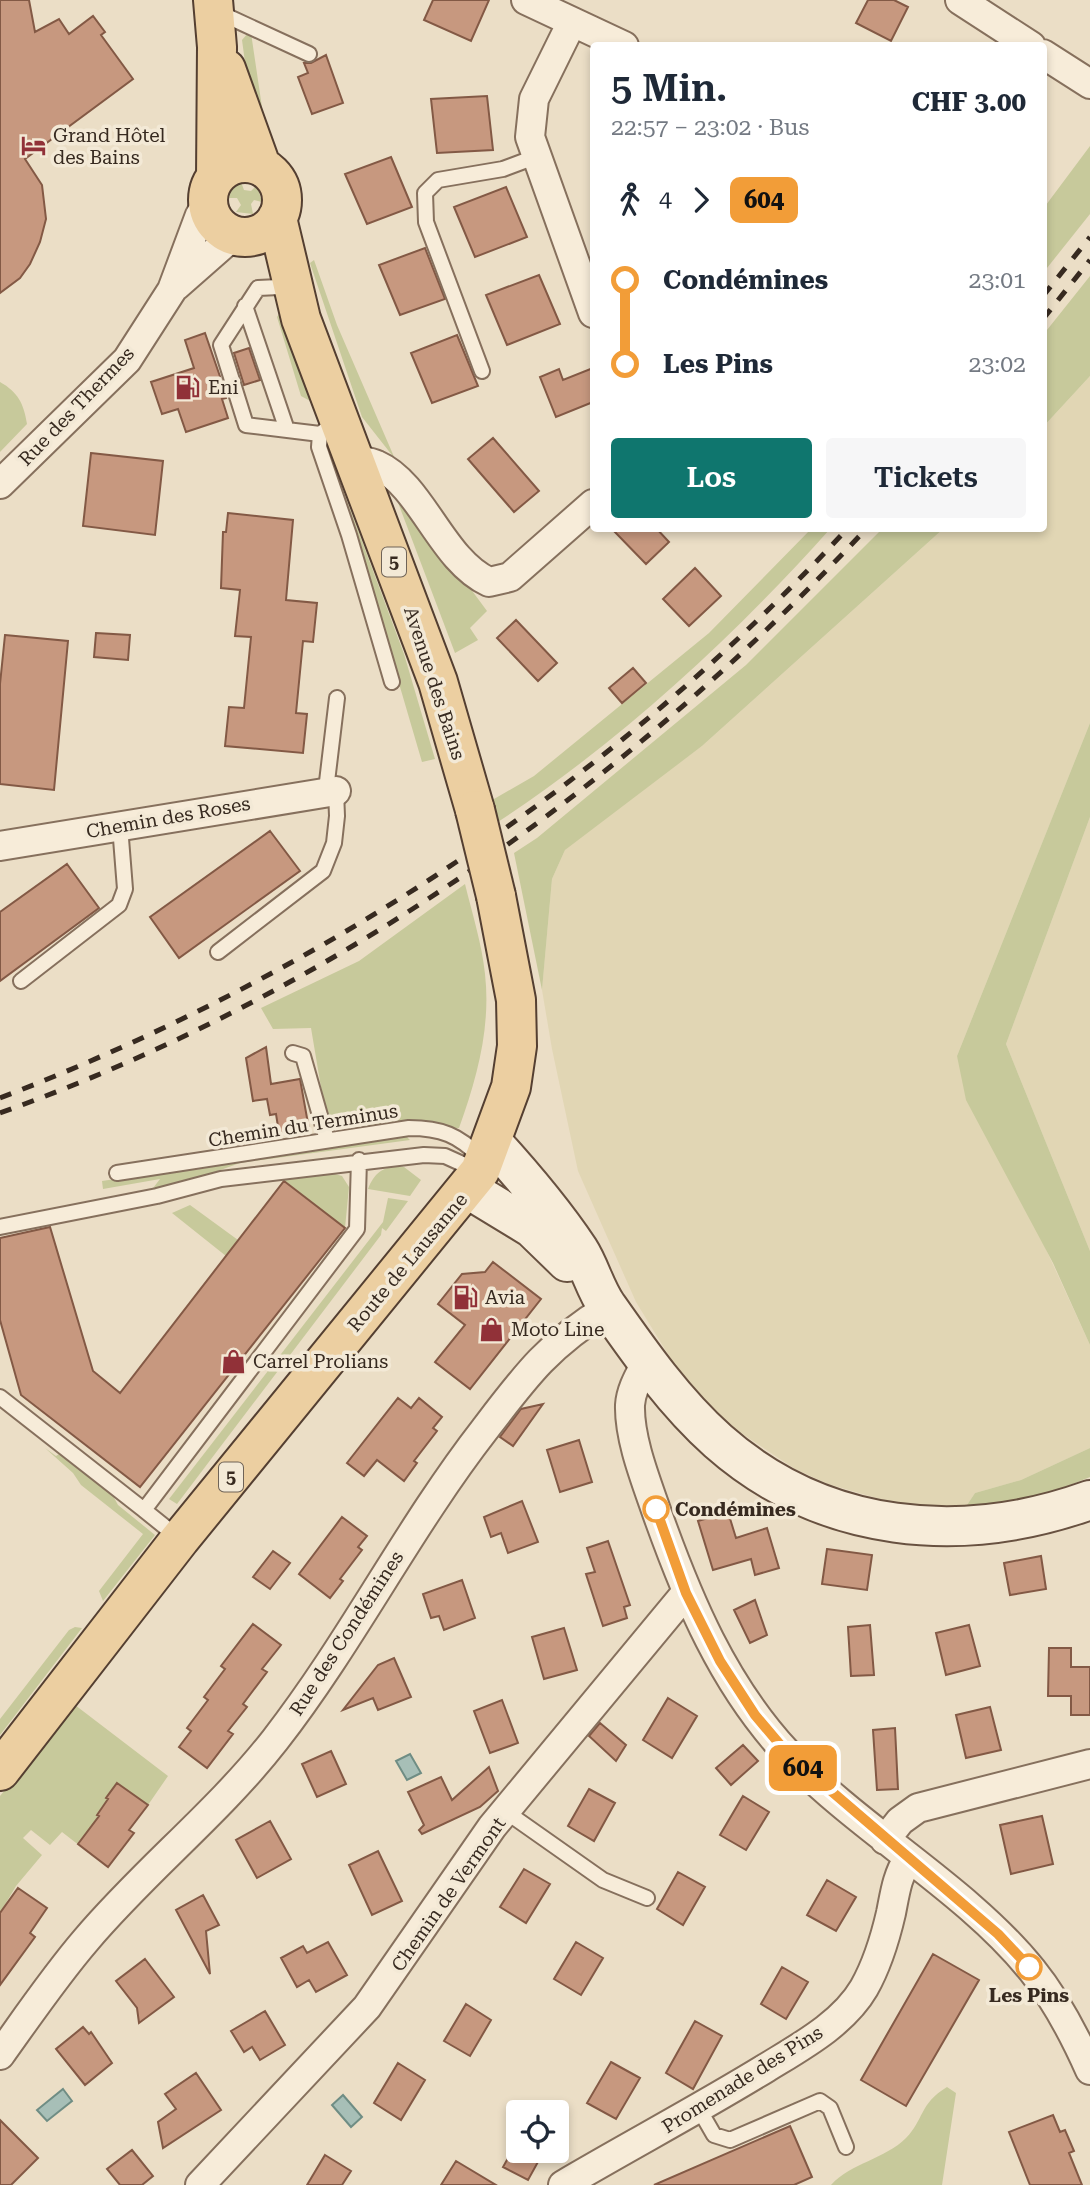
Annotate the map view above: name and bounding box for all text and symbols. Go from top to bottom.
text: 5 Min. [611,66,727,110]
text: CHF 3.00 [912,87,1026,117]
text: 22:57 – 23:02 · Bus [611,114,809,141]
place label: Grand Hôtel des Bains [53,124,165,169]
hotel icon: Grand Hôtel des Bains [19,132,47,160]
icon: walk [611,181,649,219]
icon: forward [682,181,720,219]
text: 4 [659,186,672,213]
text: 604 [744,186,784,214]
text: Condémines [663,265,828,295]
text: 23:01 [969,267,1026,294]
street label: Rue des Thermes [14,342,139,471]
text: Les Pins [663,349,773,379]
text: 23:02 [969,351,1026,378]
fuel station icon: Eni [174,373,202,401]
place label: Eni [208,376,239,399]
button: Los [611,438,812,518]
button: Tickets [826,438,1026,518]
road number: 5 [382,548,406,576]
street label: Avenue des Bains [399,604,470,763]
street label: Chemin des Roses [84,792,252,843]
street label: Chemin du Terminus [207,1099,400,1152]
street label: Route de Lausanne [343,1188,472,1336]
fuel station icon: Avia [451,1283,479,1311]
place label: Avia [485,1286,526,1309]
shop icon: Moto Line [477,1315,505,1343]
place label: Moto Line [511,1318,604,1341]
shop icon: Carrel Prolians [219,1347,247,1375]
place label: Carrel Prolians [253,1350,388,1373]
road number: 5 [219,1462,243,1492]
marker: Condémines [643,1496,669,1522]
place label: Condémines [675,1498,796,1521]
street label: Rue des Condémines [285,1547,408,1720]
line badge: 604 [763,1745,843,1791]
text: 604 [783,1754,823,1782]
street label: Chemin de Vermont [387,1813,510,1976]
marker: Les Pins [1016,1954,1042,1980]
place label: Les Pins [989,1984,1069,2007]
street label: Promenade des Pins [658,2021,827,2138]
map controls [506,2100,569,2163]
button: locate [506,2100,569,2163]

